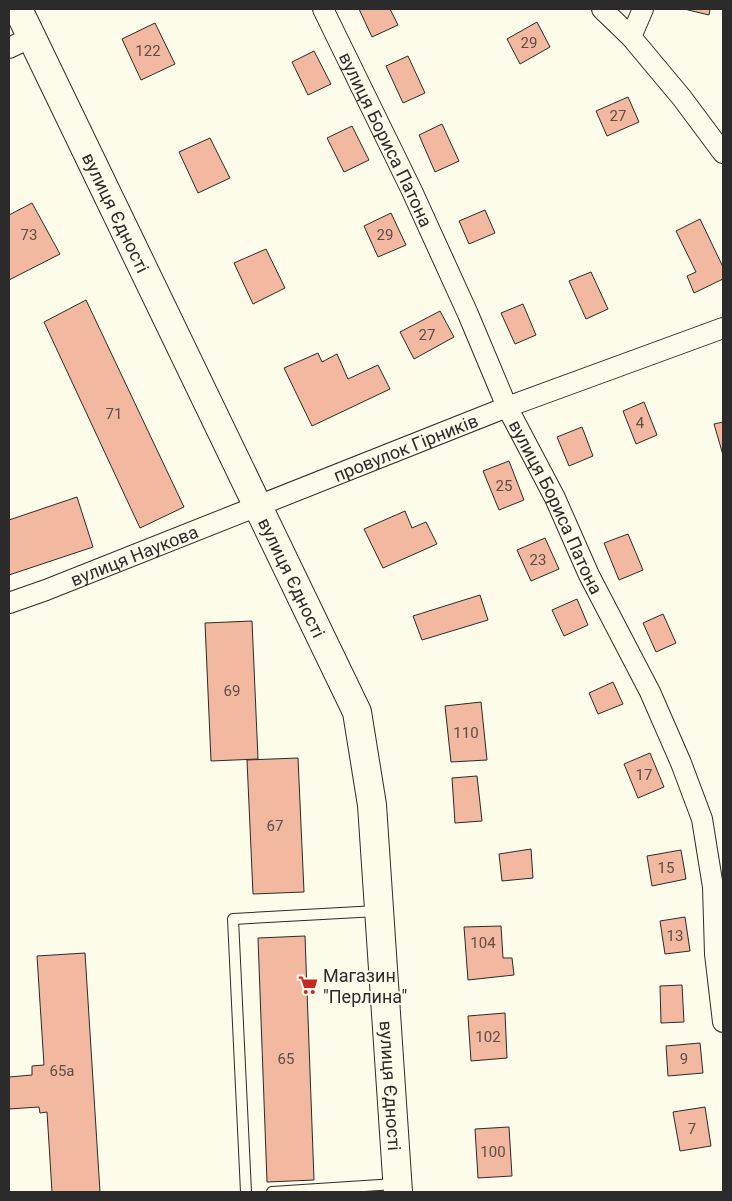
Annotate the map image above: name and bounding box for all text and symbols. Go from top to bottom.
house number: 29 [521,34,537,52]
house number: 122 [135,42,161,60]
street label: вулиця Бориса Патона [335,49,437,230]
house number: 27 [610,107,626,125]
street label: вулиця Єдності [78,149,154,276]
house number: 73 [21,226,37,244]
house number: 29 [377,226,393,244]
house number: 27 [419,326,435,344]
house number: 71 [106,405,122,423]
street label: провулок Гірників [330,409,481,485]
house number: 4 [636,414,645,432]
street label: вулиця Бориса Патона [505,416,608,598]
house number: 25 [496,477,512,495]
street label: вулиця Єдності [254,514,330,641]
street label: вулиця Наукова [67,520,201,590]
house number: 23 [530,551,546,569]
house number: 69 [224,682,240,700]
house number: 110 [453,724,479,742]
house number: 17 [636,766,652,784]
house number: 67 [267,817,283,835]
house number: 15 [658,859,674,877]
house number: 13 [667,927,683,945]
house number: 104 [470,934,496,952]
place label: Магазин "Перлина" [323,965,407,1007]
supermarket icon: Магазин "Перлина" [297,974,319,996]
street label: вулиця Єдності [376,1020,406,1151]
house number: 102 [475,1028,501,1046]
house number: 65 [278,1050,294,1068]
house number: 9 [680,1050,688,1068]
house number: 65а [49,1062,75,1080]
house number: 7 [688,1120,696,1138]
house number: 100 [480,1143,506,1161]

